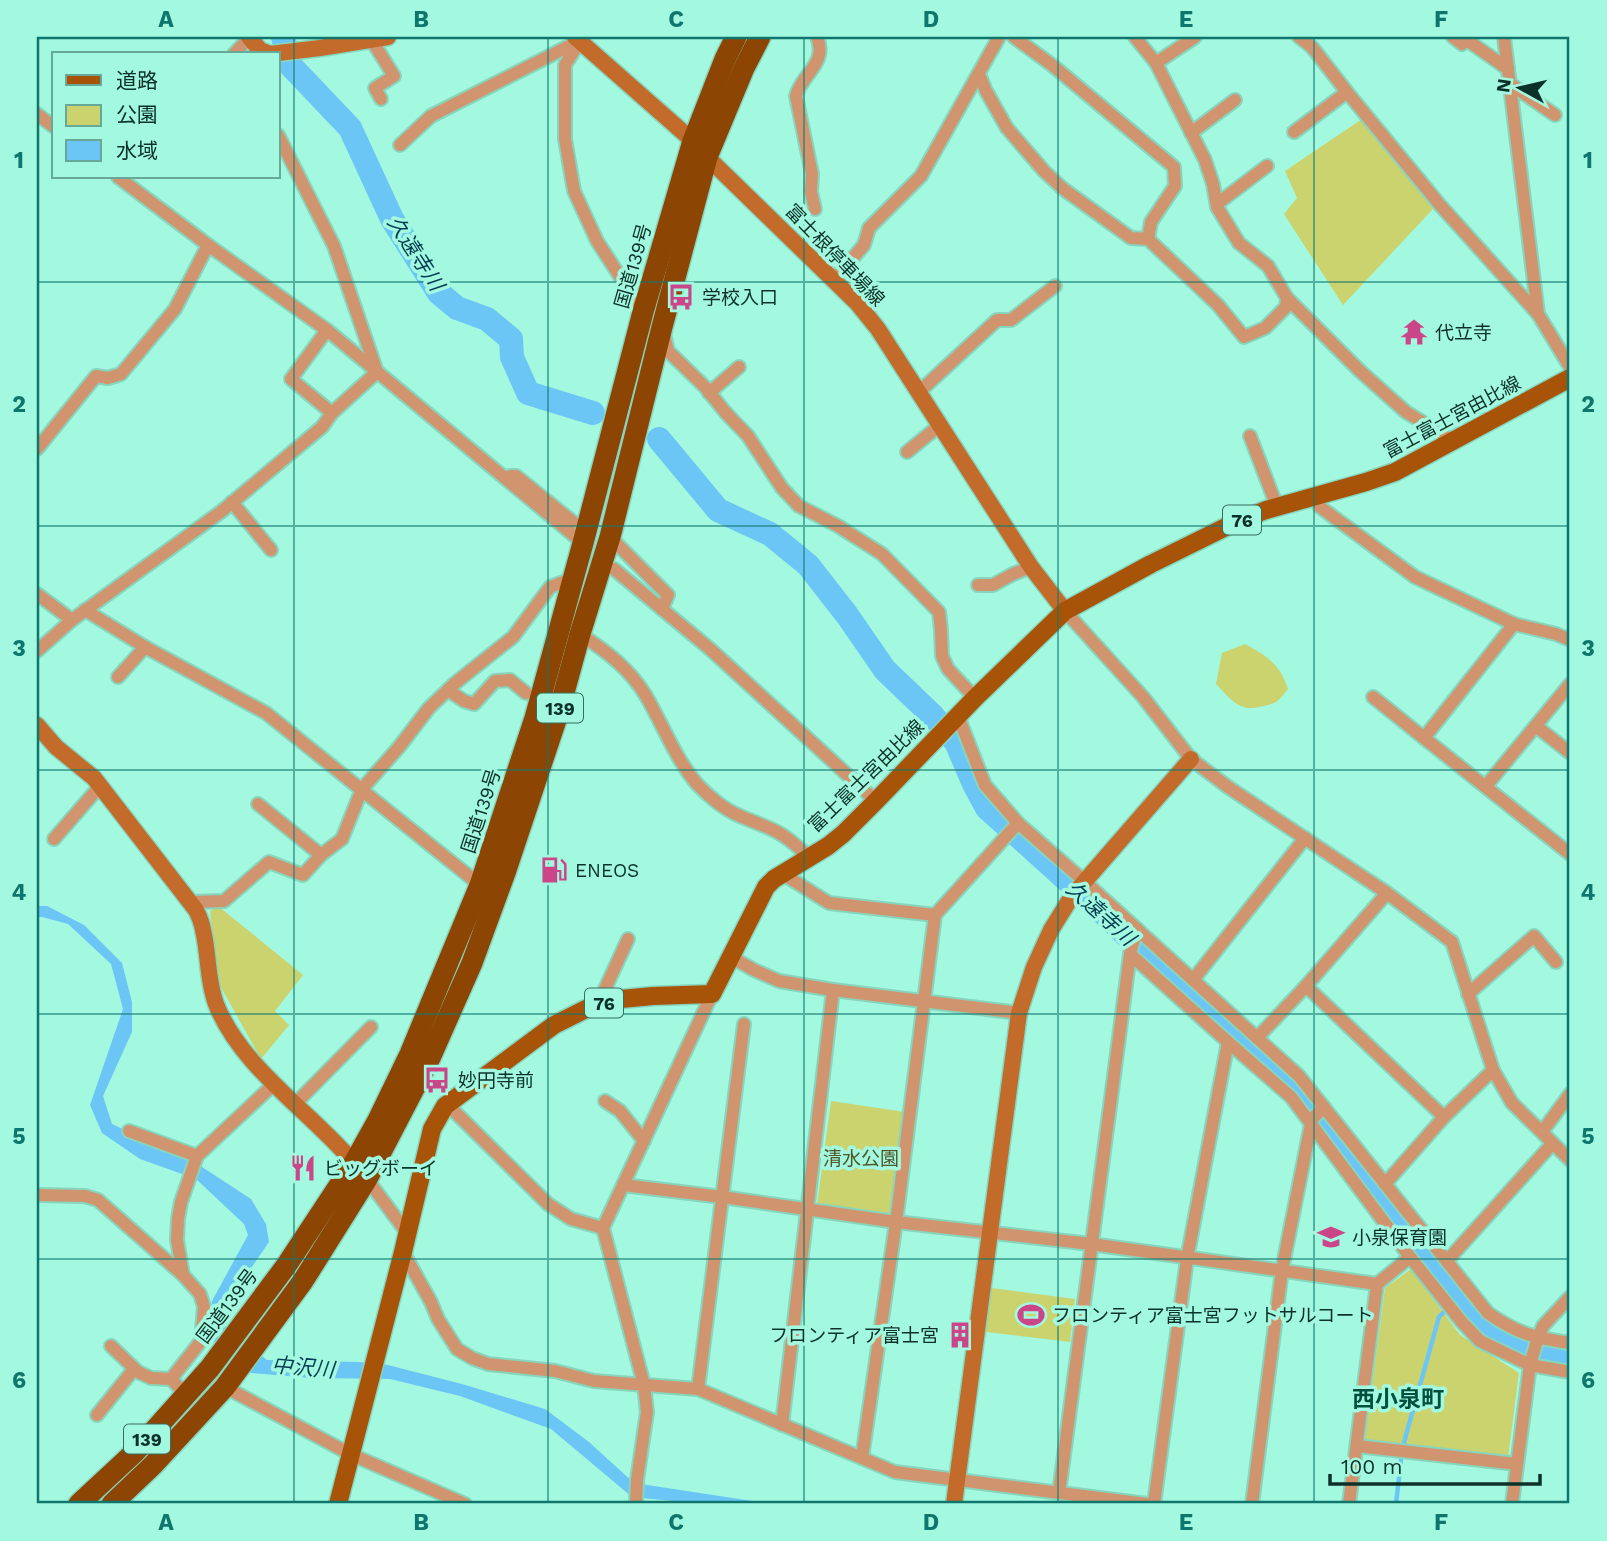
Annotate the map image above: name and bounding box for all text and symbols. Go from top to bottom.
text: A [158,6,174,33]
text: B [413,6,429,33]
text: C [668,6,684,33]
text: D [923,6,939,33]
text: E [1179,6,1193,33]
text: F [1434,6,1448,33]
legend [52,52,280,178]
north arrow [1484,52,1554,122]
text: 道路 [116,68,158,93]
text: N [1491,77,1516,94]
text: 公園 [116,102,158,127]
text: 水域 [116,138,158,163]
text: 1 [14,147,24,174]
text: 1 [1583,147,1593,174]
street label: 富士根停車場線 [781,199,889,311]
water label: 久遠寺川 [383,211,450,297]
street label: 国道139号 [610,221,656,311]
bus stop icon: 学校入口 [666,282,696,312]
place label: 学校入口 [702,286,778,309]
temple icon: 代立寺 [1399,317,1429,347]
place label: 代立寺 [1435,321,1492,344]
street label: 富士富士宮由比線 [1379,371,1525,463]
text: 2 [12,391,26,418]
text: 2 [1581,391,1595,418]
road number: 76 [1223,506,1261,534]
text: 3 [12,635,26,662]
text: 3 [1581,635,1595,662]
road number: 139 [537,694,583,722]
street label: 富士富士宮由比線 [803,715,929,837]
street label: 国道139号 [457,766,505,856]
fuel station icon: ENEOS [539,855,569,885]
place label: ENEOS [575,859,639,882]
water label: 久遠寺川 [1061,876,1142,952]
text: 4 [12,879,27,906]
text: 4 [1581,879,1596,906]
road number: 76 [585,988,623,1018]
bus stop icon: 妙円寺前 [422,1065,452,1095]
place label: 妙円寺前 [458,1069,534,1092]
text: 5 [12,1123,26,1150]
text: 5 [1581,1123,1595,1150]
park label: 清水公園 [823,1147,899,1170]
restaurant icon: ビッグボーイ [288,1153,318,1183]
place label: ビッグボーイ [324,1157,438,1180]
school or university icon: 小泉保育園 [1316,1222,1346,1252]
place label: 小泉保育園 [1352,1226,1447,1249]
street label: 国道139号 [192,1264,262,1348]
sports icon: フロンティア富士宮フットサルコート [1016,1300,1046,1330]
place label: フロンティア富士宮フットサルコート [1052,1304,1373,1327]
building icon: フロンティア富士宮 [945,1320,975,1350]
place label: フロンティア富士宮 [769,1324,939,1347]
water label: 中沢川 [271,1352,337,1382]
text: 6 [12,1367,26,1394]
text: 6 [1581,1367,1595,1394]
district label: 西小泉町 [1352,1386,1444,1413]
road number: 139 [124,1424,170,1454]
scale bar [1330,1443,1540,1487]
text: 100 m [1341,1454,1403,1479]
text: A [158,1509,174,1536]
text: B [413,1509,429,1536]
text: C [668,1509,684,1536]
text: D [923,1509,939,1536]
text: E [1179,1509,1193,1536]
text: F [1434,1509,1448,1536]

